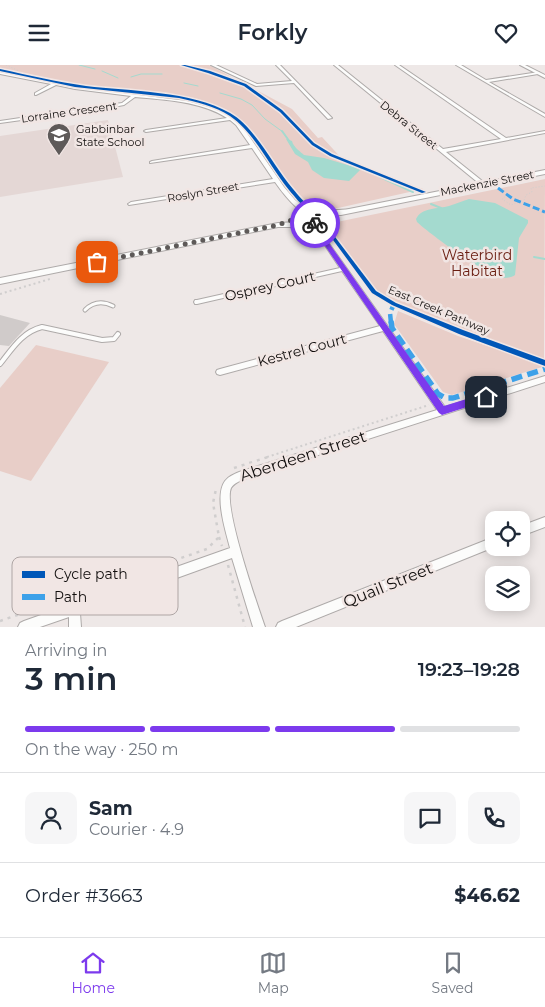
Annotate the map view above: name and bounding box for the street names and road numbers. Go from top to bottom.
street label: Lorraine Crescent [20,98,118,126]
street label: Debra Street [377,98,441,153]
street label: Mackenzie Street [439,167,535,199]
street label: Roslyn Street [166,179,241,205]
street label: Osprey Court [223,267,317,305]
street label: East Creek Pathway [386,282,492,338]
street label: Kestrel Court [256,329,349,370]
street label: Aberdeen Street [237,426,369,485]
street label: Quail Street [340,558,436,612]

